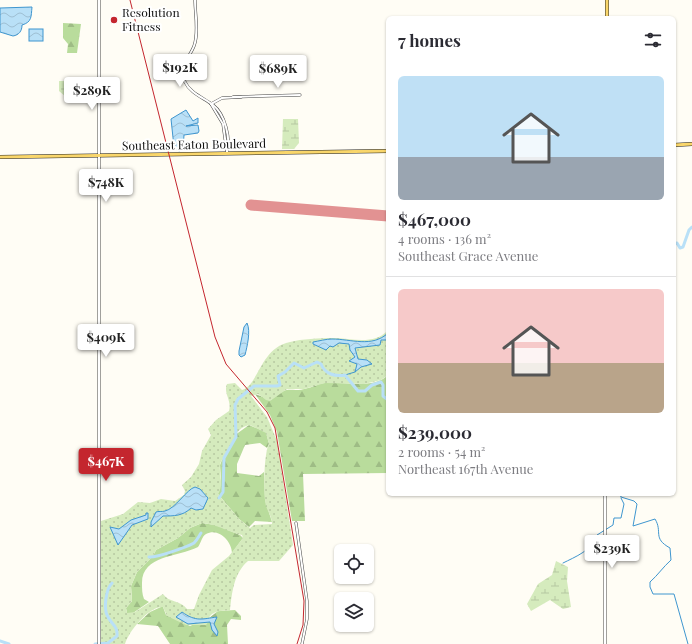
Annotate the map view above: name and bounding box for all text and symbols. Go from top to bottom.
place label: Resolution Fitness [122,4,180,34]
marker: Resolution Fitness [109,15,119,25]
text: 7 homes [398,29,461,51]
icon: filters [642,29,664,51]
pin: $192K [152,54,208,88]
pin: $689K [250,55,306,89]
text: $192K [162,58,198,75]
text: $689K [259,59,297,76]
pin: $289K [64,77,120,111]
text: $289K [73,81,111,98]
icon: home [495,102,567,174]
street label: Southeast Eaton Boulevard [122,135,266,153]
pin: $748K [78,169,134,203]
text: $748K [88,173,124,190]
text: $467,000 [398,208,471,230]
text: 4 rooms · 136 m² [398,230,491,247]
text: Southeast Grace Avenue [398,247,538,264]
icon: home [495,315,567,387]
pin: $409K [78,324,134,358]
text: $409K [86,328,126,345]
text: $239,000 [398,421,472,443]
text: 2 rooms · 54 m² [398,443,486,460]
pin: $467K [78,448,134,482]
text: $467K [88,452,124,469]
text: Northeast 167th Avenue [398,460,533,477]
pin: $239K [584,535,640,569]
text: $239K [593,539,631,556]
map controls [334,544,374,632]
button: locate [334,544,374,584]
button: layers [334,592,374,632]

